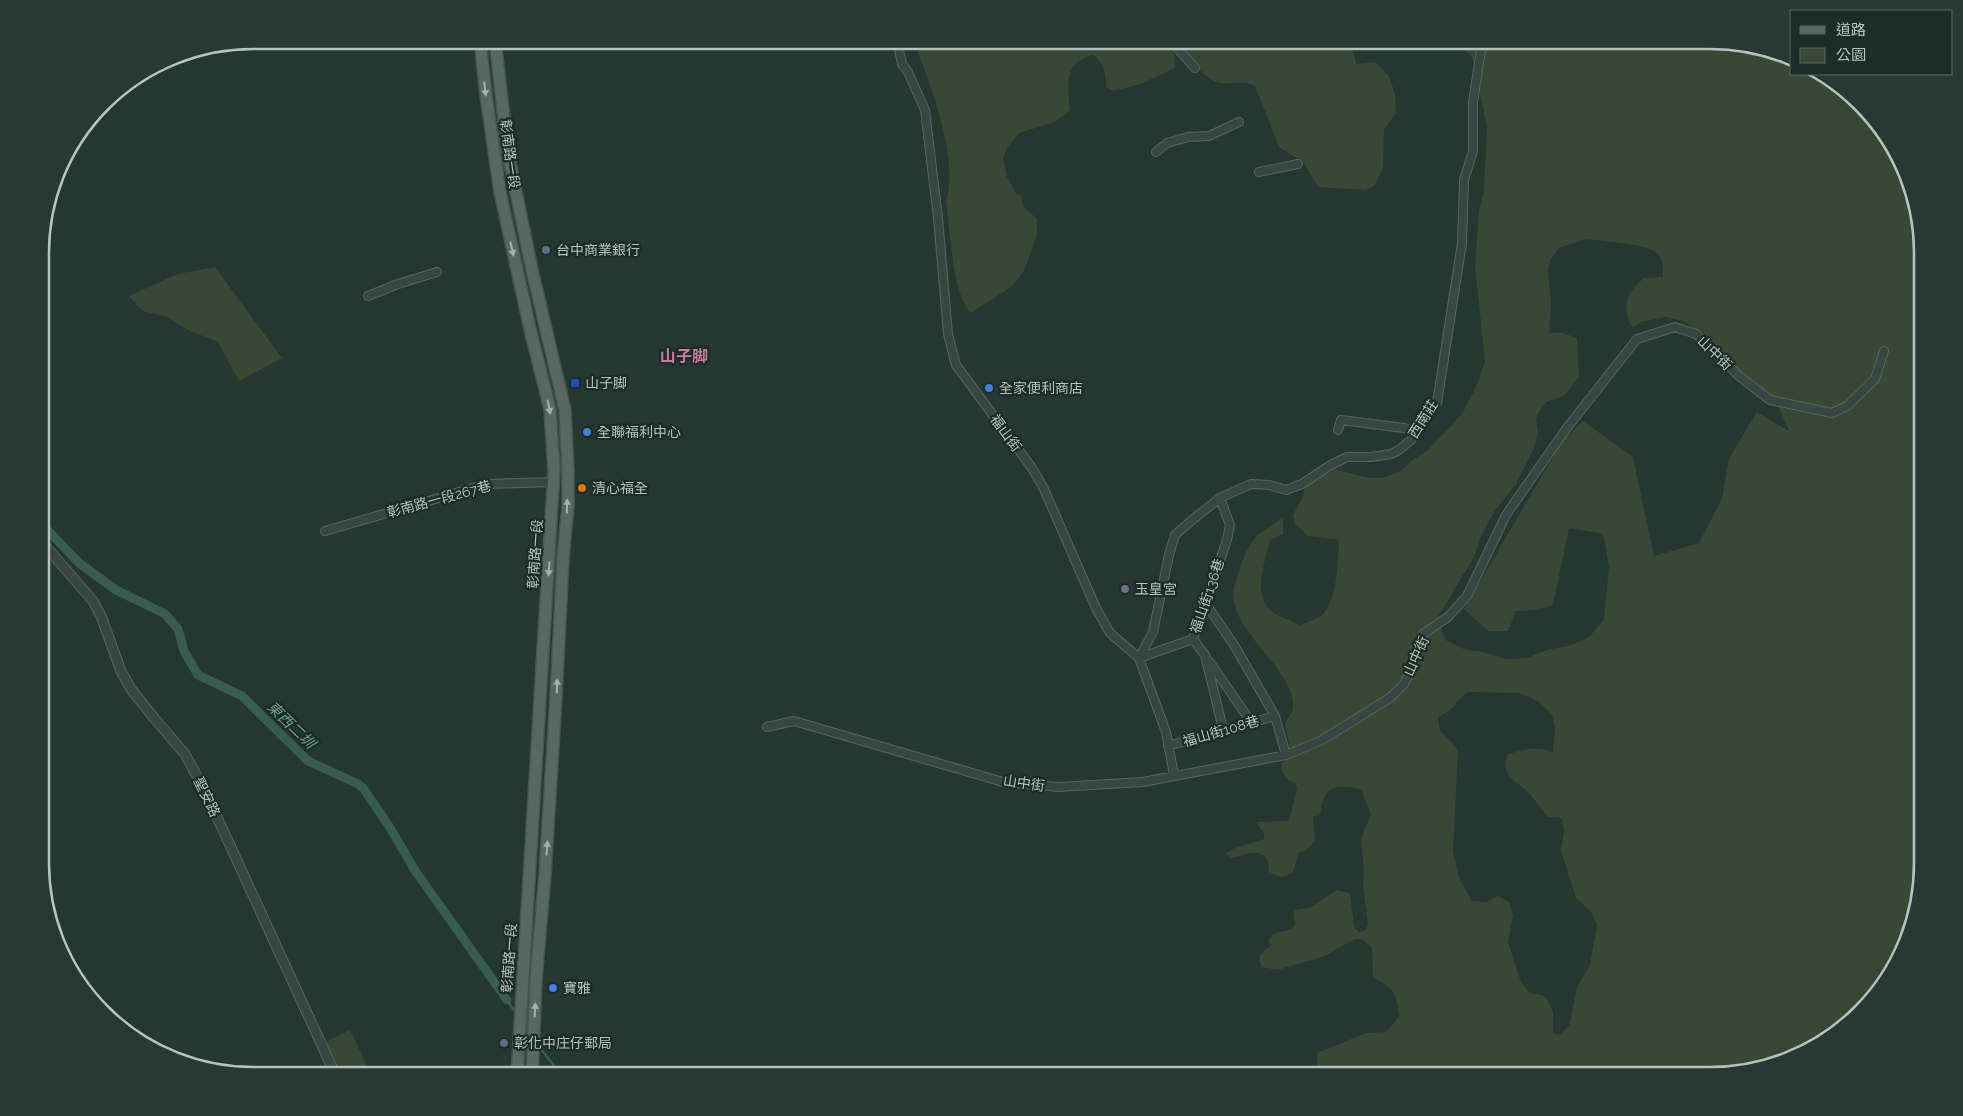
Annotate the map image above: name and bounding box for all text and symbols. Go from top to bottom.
legend [1790,10,1953,75]
text: 道路 [1836,21,1866,39]
text: 公園 [1836,46,1866,64]
one-way arrow [481,81,489,97]
street label: 彰南路一段 [497,118,523,190]
one-way arrow [508,241,516,256]
place label: 台中商業銀行 [556,242,640,258]
marker: 台中商業銀行 [540,244,552,256]
street label: 山中街 [1694,333,1736,373]
district label: 山子脚 [660,347,708,366]
place label: 山子脚 [585,375,627,391]
marker: 山子脚 [569,377,581,389]
place label: 全家便利商店 [999,380,1083,396]
marker: 全家便利商店 [983,382,995,394]
street label: 西南莊 [1405,397,1441,441]
one-way arrow [546,399,554,415]
street label: 福山街 [987,411,1025,455]
place label: 全聯福利中心 [597,424,681,440]
marker: 全聯福利中心 [581,426,593,438]
street label: 彰南路一段267巷 [385,477,493,521]
place label: 清心福全 [592,480,648,496]
marker: 清心福全 [576,482,588,494]
one-way arrow [563,498,571,514]
street label: 彰南路一段 [525,519,545,589]
street label: 福山街136巷 [1187,557,1227,635]
one-way arrow [545,561,553,577]
place label: 玉皇宮 [1135,581,1177,597]
marker: 玉皇宮 [1119,583,1131,595]
street label: 山中街 [1400,634,1432,678]
one-way arrow [553,677,561,693]
water label: 東西二圳 [263,698,320,754]
street label: 福山街108巷 [1181,712,1261,750]
street label: 山中街 [1002,772,1046,794]
street label: 聖安路 [191,775,223,819]
one-way arrow [543,839,551,855]
street label: 彰南路一段 [499,923,519,993]
place label: 寶雅 [563,980,591,996]
marker: 寶雅 [547,982,559,994]
one-way arrow [531,1001,539,1017]
place label: 彰化中庄仔郵局 [514,1035,612,1051]
marker: 彰化中庄仔郵局 [498,1037,510,1049]

